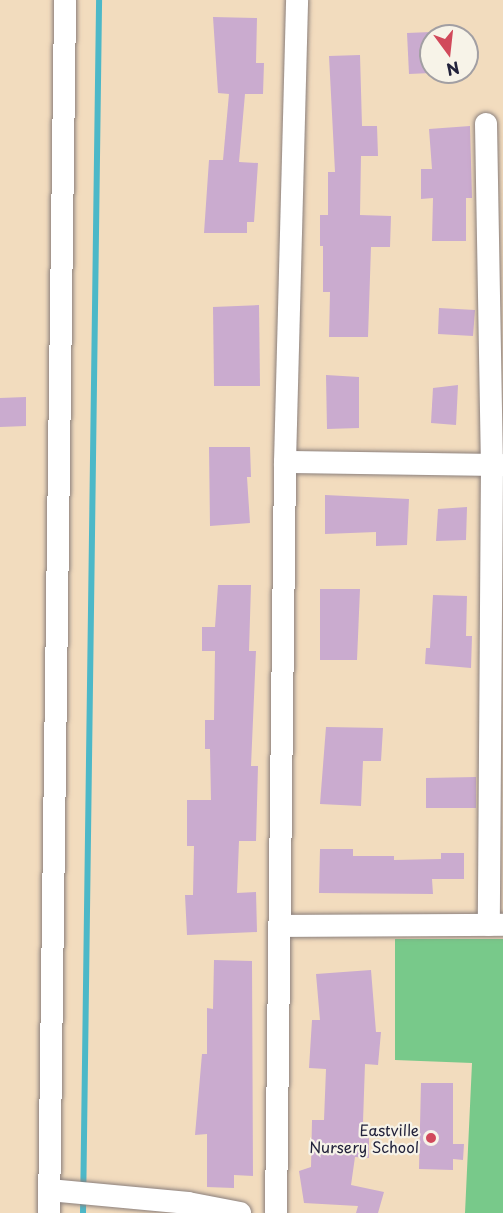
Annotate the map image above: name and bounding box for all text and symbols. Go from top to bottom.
north arrow [419,24,479,84]
text: N [444,56,462,83]
place label: Eastville Nursery School [309,1120,419,1155]
marker: Eastville Nursery School [424,1131,438,1145]

